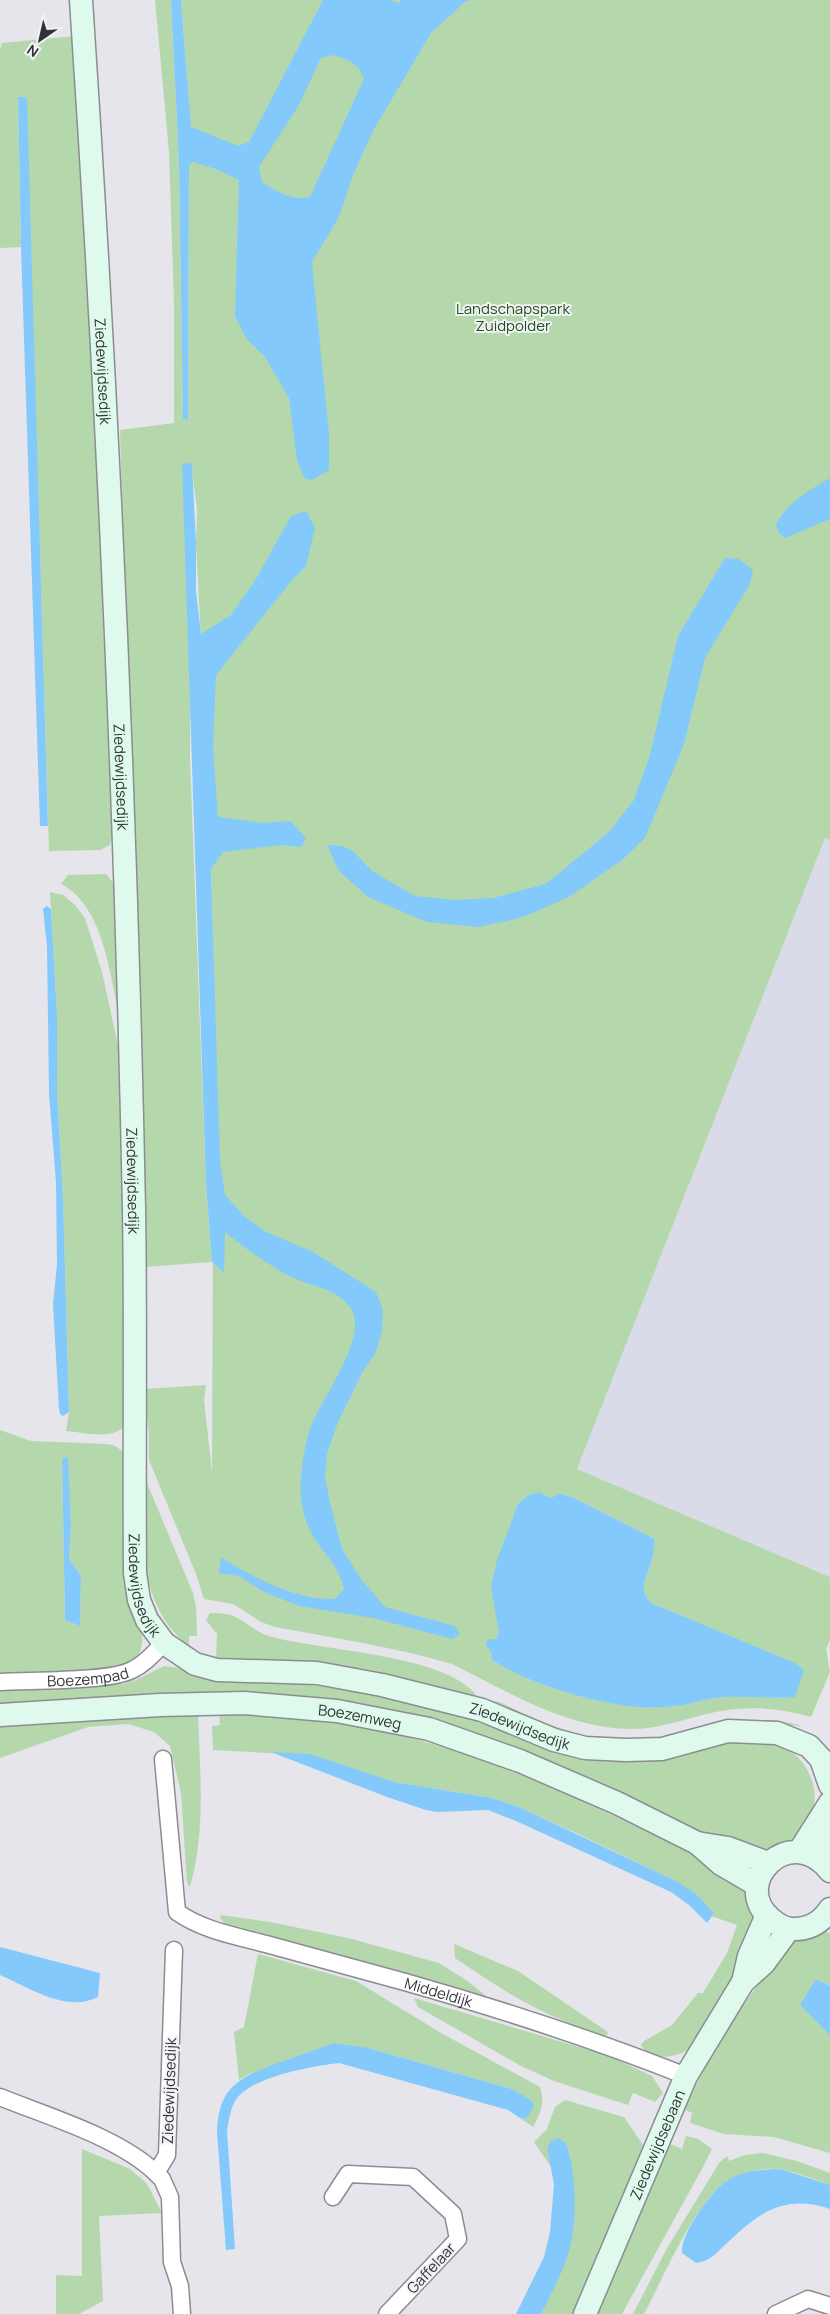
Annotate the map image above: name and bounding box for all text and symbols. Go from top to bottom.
north arrow [15,15,65,65]
text: N [23,41,42,62]
park label: Landschapspark Zuidpolder [456,298,571,336]
street label: Ziedewijdsedijk [90,317,117,426]
street label: Ziedewijdsedijk [109,723,134,831]
street label: Ziedewijdsedijk [122,1127,145,1235]
street label: Ziedewijdsedijk [124,1533,167,1641]
street label: Boezempad [47,1662,131,1691]
street label: Ziedewijdsedijk [467,1697,573,1754]
street label: Boezemweg [317,1699,403,1734]
street label: Middeldijk [402,1972,476,2012]
street label: Ziedewijdsedijk [157,2037,181,2145]
street label: Ziedewijdsebaan [624,2086,690,2203]
street label: Gaffelaar [402,2237,461,2298]

